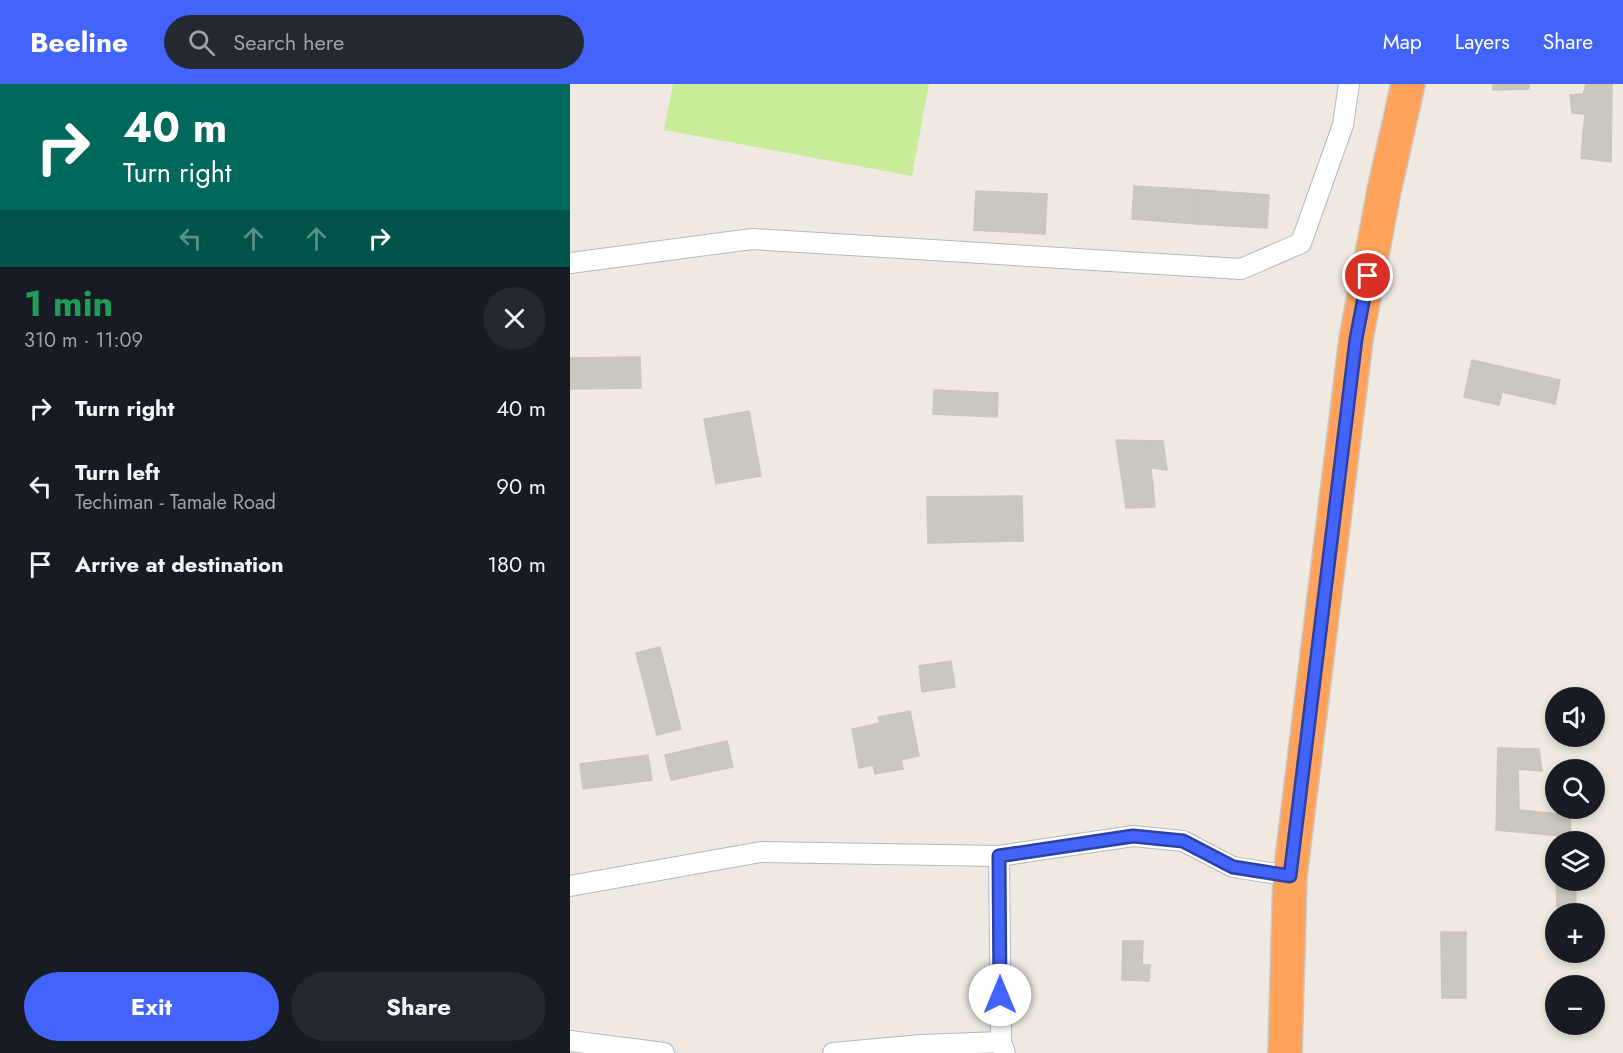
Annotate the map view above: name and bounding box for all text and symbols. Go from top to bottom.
search box [164,15,584,69]
text: Beeline [30,22,128,63]
icon: search [185,26,218,59]
text: Search here [233,26,344,58]
text: Map [1383,27,1422,57]
text: Layers [1455,27,1510,57]
text: Share [1543,27,1593,57]
text: 40 m [123,97,227,158]
icon: right [24,108,102,186]
text: Turn right [123,153,231,192]
icon: left [174,222,207,255]
icon: ahead [237,222,270,255]
icon: ahead [300,222,333,255]
icon: right [363,222,396,255]
pin [1342,250,1393,301]
icon: arrive [1351,259,1384,292]
text: 1 min [24,277,113,329]
button: close [483,287,546,350]
text: 310 m · 11:09 [24,326,143,355]
icon: right [24,392,57,425]
text: Turn right [75,392,175,424]
text: 40 m [496,392,546,424]
text: Turn left [75,456,160,488]
icon: left [24,470,57,503]
text: 90 m [496,470,546,502]
text: Techiman - Tamale Road [75,488,276,517]
icon: arrive [24,548,57,581]
text: Arrive at destination [75,548,284,580]
text: 180 m [487,548,546,580]
map controls [1545,687,1605,1035]
button: sound [1545,687,1605,747]
button: search [1545,759,1605,819]
button: layers [1545,831,1605,891]
button: + [1545,903,1605,963]
position arrow [968,963,1032,1027]
button: Exit [24,972,279,1041]
button: Share [291,972,546,1041]
button: − [1545,975,1605,1035]

